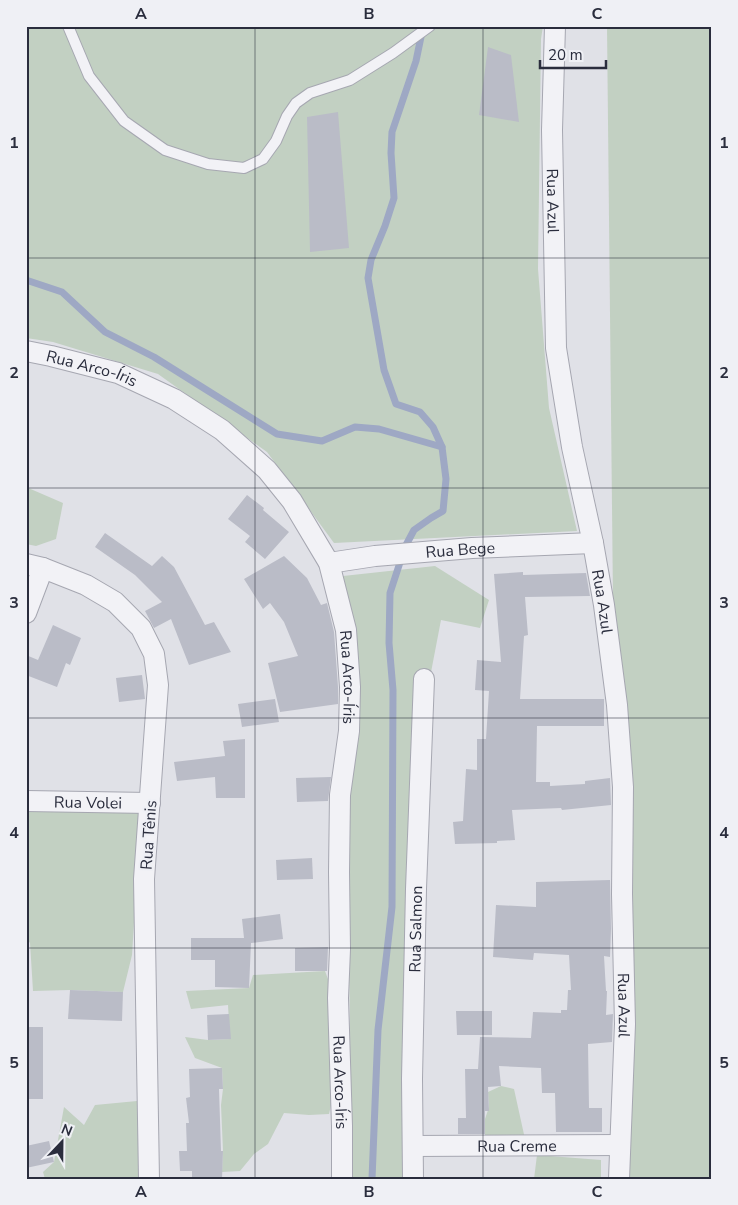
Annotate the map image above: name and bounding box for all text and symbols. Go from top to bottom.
text: A [135,3,147,25]
text: B [363,3,375,25]
text: C [592,3,603,25]
scale bar [540,38,607,70]
text: 20 m [548,45,583,65]
text: 1 [9,132,19,154]
text: 1 [719,132,729,154]
street label: Rua Azul [541,168,564,234]
street label: Rua Arco-Íris [44,345,141,392]
text: 2 [9,362,19,384]
text: 2 [719,362,729,384]
street label: Rua Bege [425,537,495,564]
street label: Rua Azul [586,568,618,636]
text: 3 [9,592,19,614]
text: 3 [719,592,729,614]
street label: Rua Arco-Íris [334,629,360,724]
street label: Rua Volei [54,791,122,815]
street label: Rua Tênis [136,800,162,871]
text: 4 [9,822,19,844]
text: 4 [719,822,729,844]
street label: Rua Salmon [404,885,428,973]
street label: Rua Azul [612,973,635,1038]
street label: Rua Arco-Íris [327,1035,352,1130]
text: 5 [9,1052,19,1074]
text: 5 [719,1052,729,1074]
north arrow [38,1118,88,1168]
text: N [58,1120,75,1141]
street label: Rua Creme [477,1135,557,1158]
text: A [135,1181,147,1203]
text: B [363,1181,375,1203]
text: C [592,1181,603,1203]

